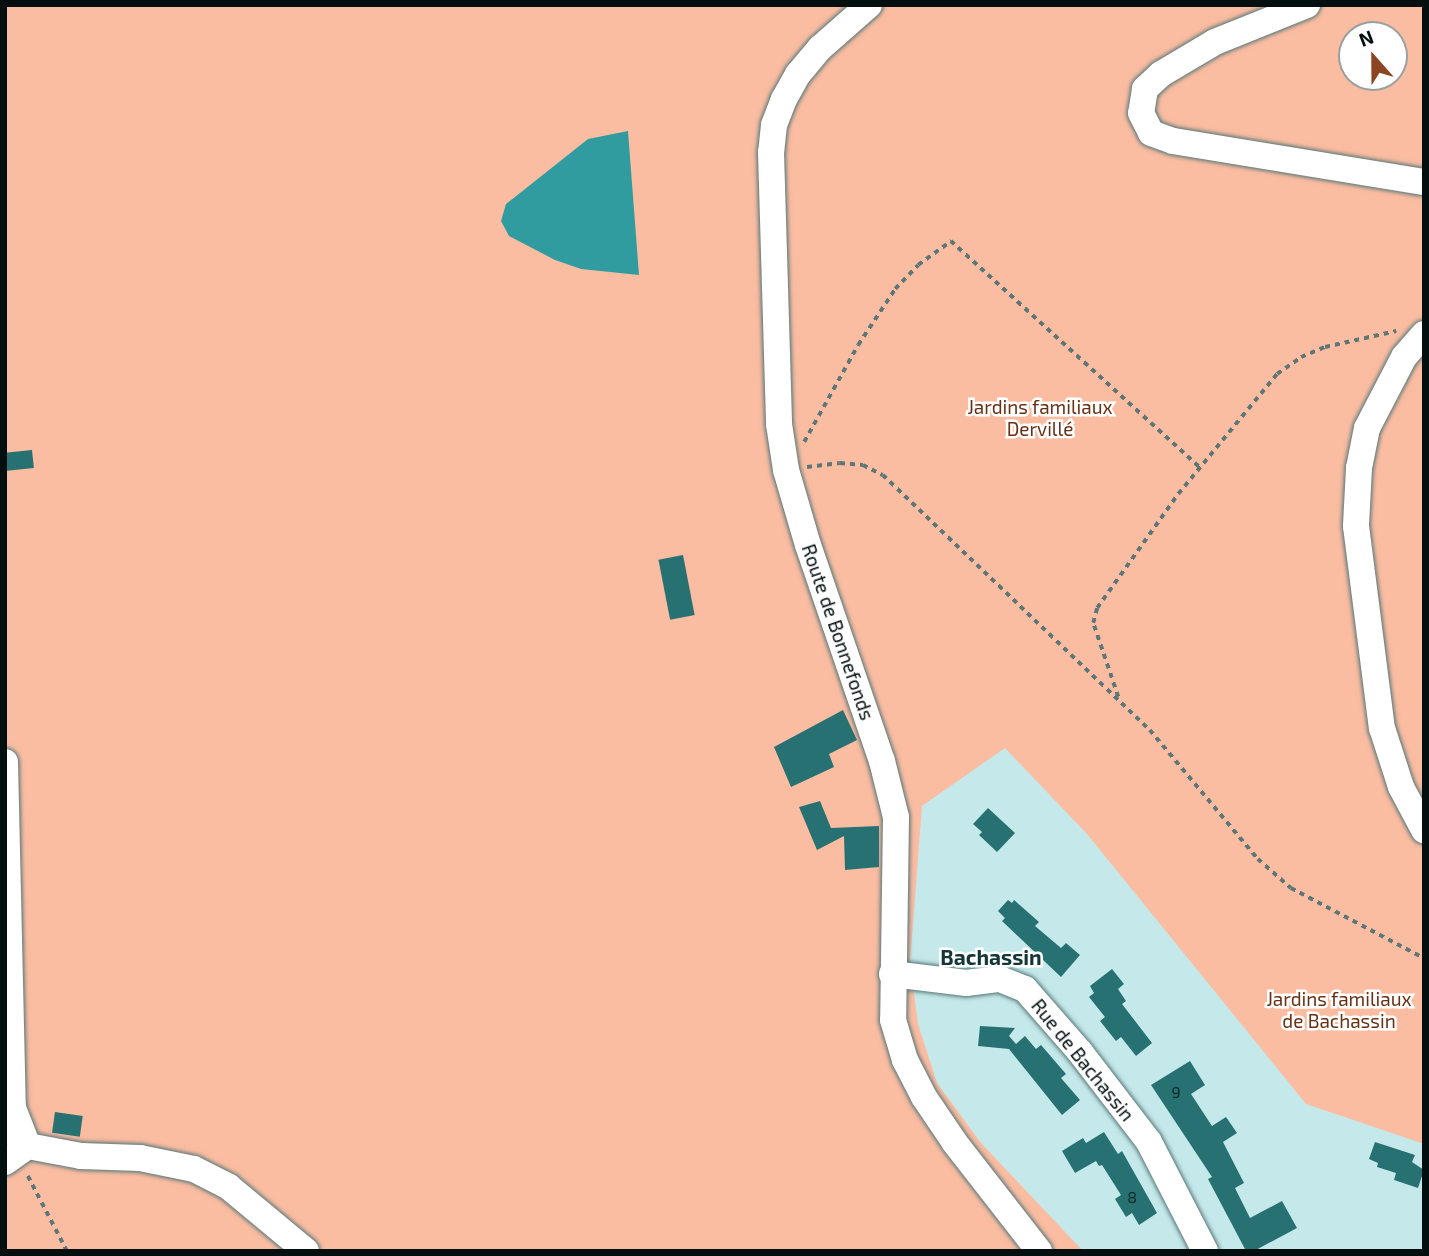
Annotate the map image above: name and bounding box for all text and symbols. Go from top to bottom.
north arrow [1338,21,1408,91]
text: N [1355,25,1377,51]
park label: Jardins familiaux Dervillé [967,396,1113,440]
street label: Route de Bonnefonds [797,541,879,723]
district label: Bachassin [940,944,1042,970]
park label: Jardins familiaux de Bachassin [1266,988,1412,1032]
street label: Rue de Bachassin [1027,994,1139,1126]
house number: 9 [1171,1082,1181,1102]
house number: 8 [1127,1187,1137,1207]

